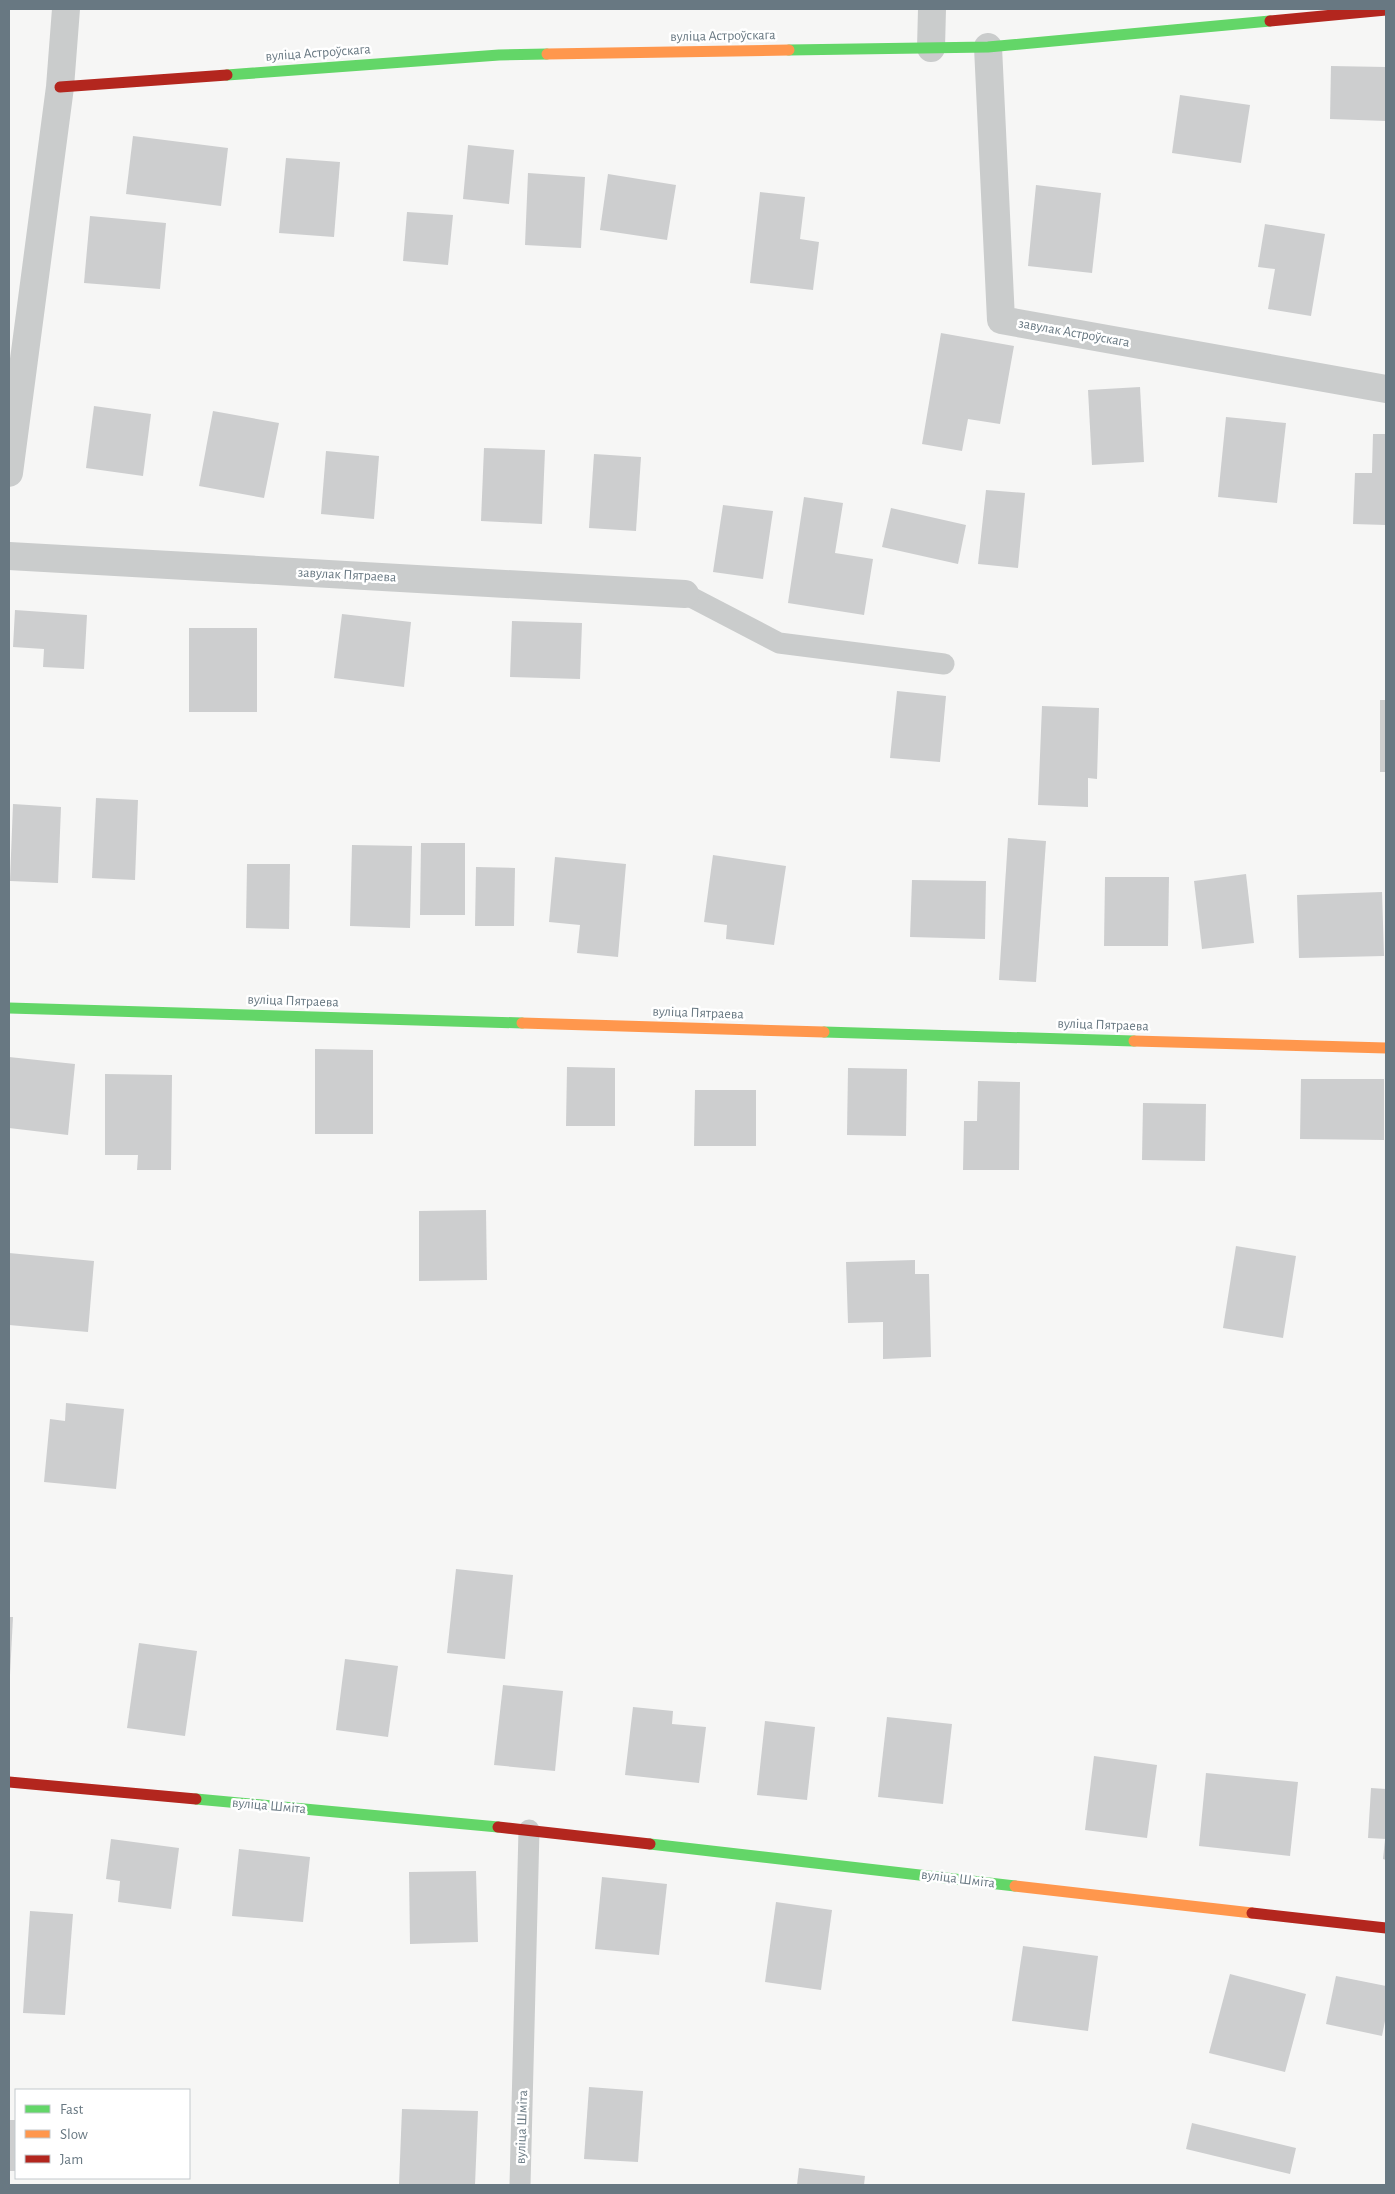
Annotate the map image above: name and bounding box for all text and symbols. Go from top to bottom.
street label: вуліца Астроўскага [670,28,776,44]
street label: вуліца Астроўскага [265,42,372,64]
street label: завулак Астроўскага [1017,316,1131,350]
street label: завулак Пятраева [297,565,397,585]
street label: вуліца Пятраева [247,992,340,1010]
street label: вуліца Пятраева [652,1004,745,1022]
street label: вуліца Пятраева [1057,1016,1150,1034]
street label: вуліца Шміта [231,1796,307,1816]
street label: вуліца Шміта [920,1868,996,1891]
legend [15,2089,190,2179]
street label: вуліца Шміта [514,2089,530,2164]
text: Fast [60,2102,84,2117]
text: Slow [60,2127,88,2142]
text: Jam [60,2152,83,2167]

